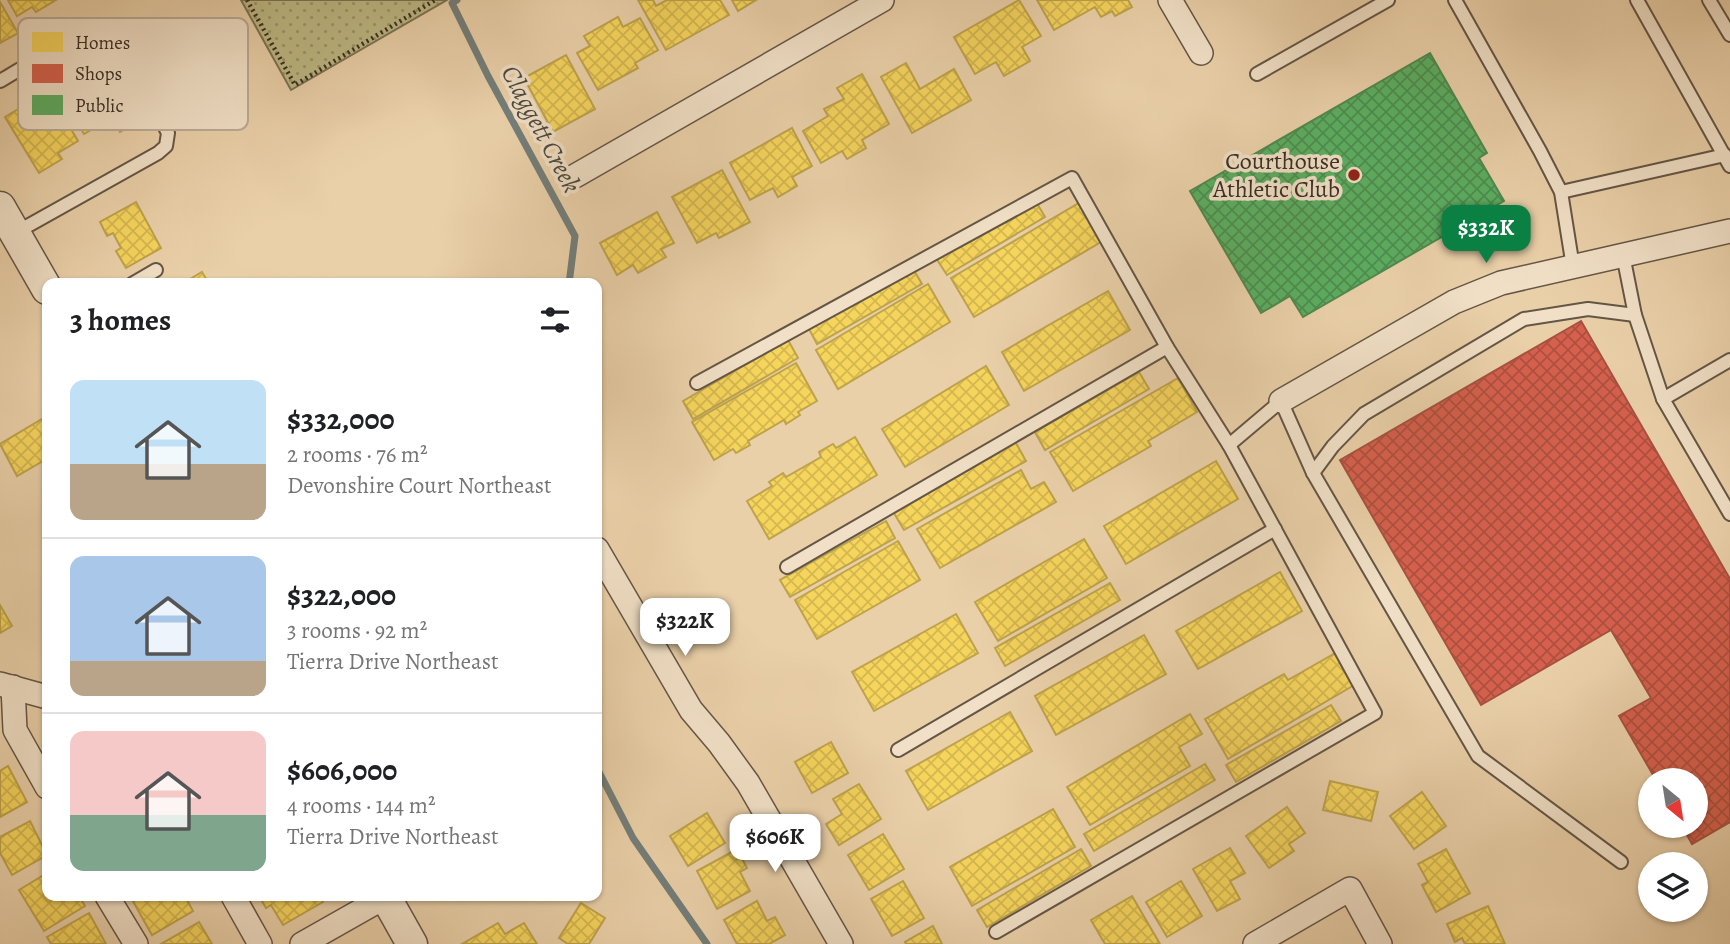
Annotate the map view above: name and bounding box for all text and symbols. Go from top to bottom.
legend [18,18,248,130]
text: Homes [75,30,130,56]
water label: Claggett Creek [493,59,589,199]
text: Shops [75,61,122,87]
text: Public [75,93,123,119]
place label: Courthouse Athletic Club [1212,145,1340,205]
marker: Courthouse Athletic Club [1346,167,1362,183]
pin: $332K [1437,205,1535,265]
text: $332K [1458,212,1514,243]
text: 3 homes [70,300,171,340]
icon: filters [536,301,574,339]
text: $332,000 [287,399,395,439]
icon: home [126,408,210,492]
text: 2 rooms · 76 m² [287,439,428,470]
text: Devonshire Court Northeast [287,470,552,501]
text: $322,000 [287,575,396,615]
icon: home [126,584,210,668]
pin: $322K [636,598,734,658]
text: $322K [656,605,714,636]
text: 3 rooms · 92 m² [287,615,427,646]
text: Tierra Drive Northeast [287,646,499,677]
text: $606,000 [287,750,397,790]
icon: home [126,759,210,843]
north arrow [1638,768,1708,838]
map controls [1638,768,1708,922]
text: 4 rooms · 144 m² [287,790,435,821]
pin: $606K [726,814,824,874]
text: Tierra Drive Northeast [287,821,499,852]
text: $606K [746,821,804,852]
button: layers [1638,852,1708,922]

